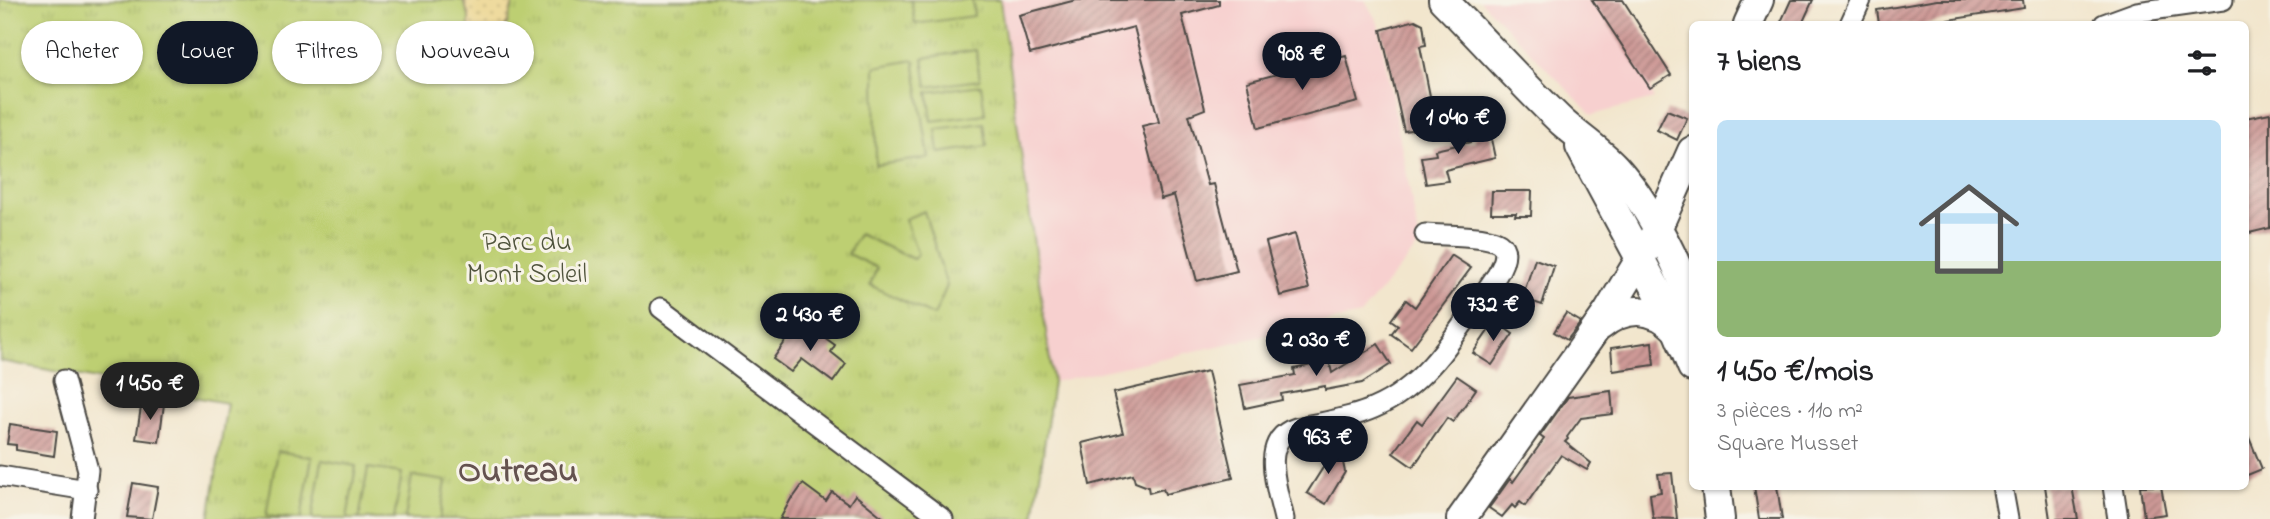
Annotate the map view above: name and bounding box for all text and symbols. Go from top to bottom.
chip: Acheter [21,21,143,84]
chip: Louer [157,21,258,84]
chip: Filtres [272,21,382,84]
chip: Nouveau [396,21,534,84]
pin: 908 € [1253,32,1351,92]
text: 908 € [1278,38,1326,71]
text: 7 biens [1717,41,1802,85]
icon: filters [2183,44,2221,82]
pin: 1 040 € [1393,96,1523,156]
text: 1 040 € [1426,102,1490,135]
icon: home [1906,166,2032,292]
park label: Parc du Mont Soleil [467,223,587,296]
pin: 732 € [1444,284,1542,343]
text: 732 € [1467,289,1519,322]
pin: 2 430 € [745,294,875,353]
text: 2 430 € [776,299,844,332]
pin: 2 030 € [1251,318,1381,378]
text: 2 030 € [1282,324,1350,357]
text: 1 450 €/mois [1717,351,1874,395]
pin: 1 450 € [85,362,215,422]
text: 1 450 € [116,368,184,401]
text: 3 pièces · 110 m² [1717,395,1863,428]
pin: 963 € [1279,416,1377,476]
text: 963 € [1304,422,1352,455]
text: Square Musset [1717,428,1859,461]
district label: Outreau [458,447,578,498]

